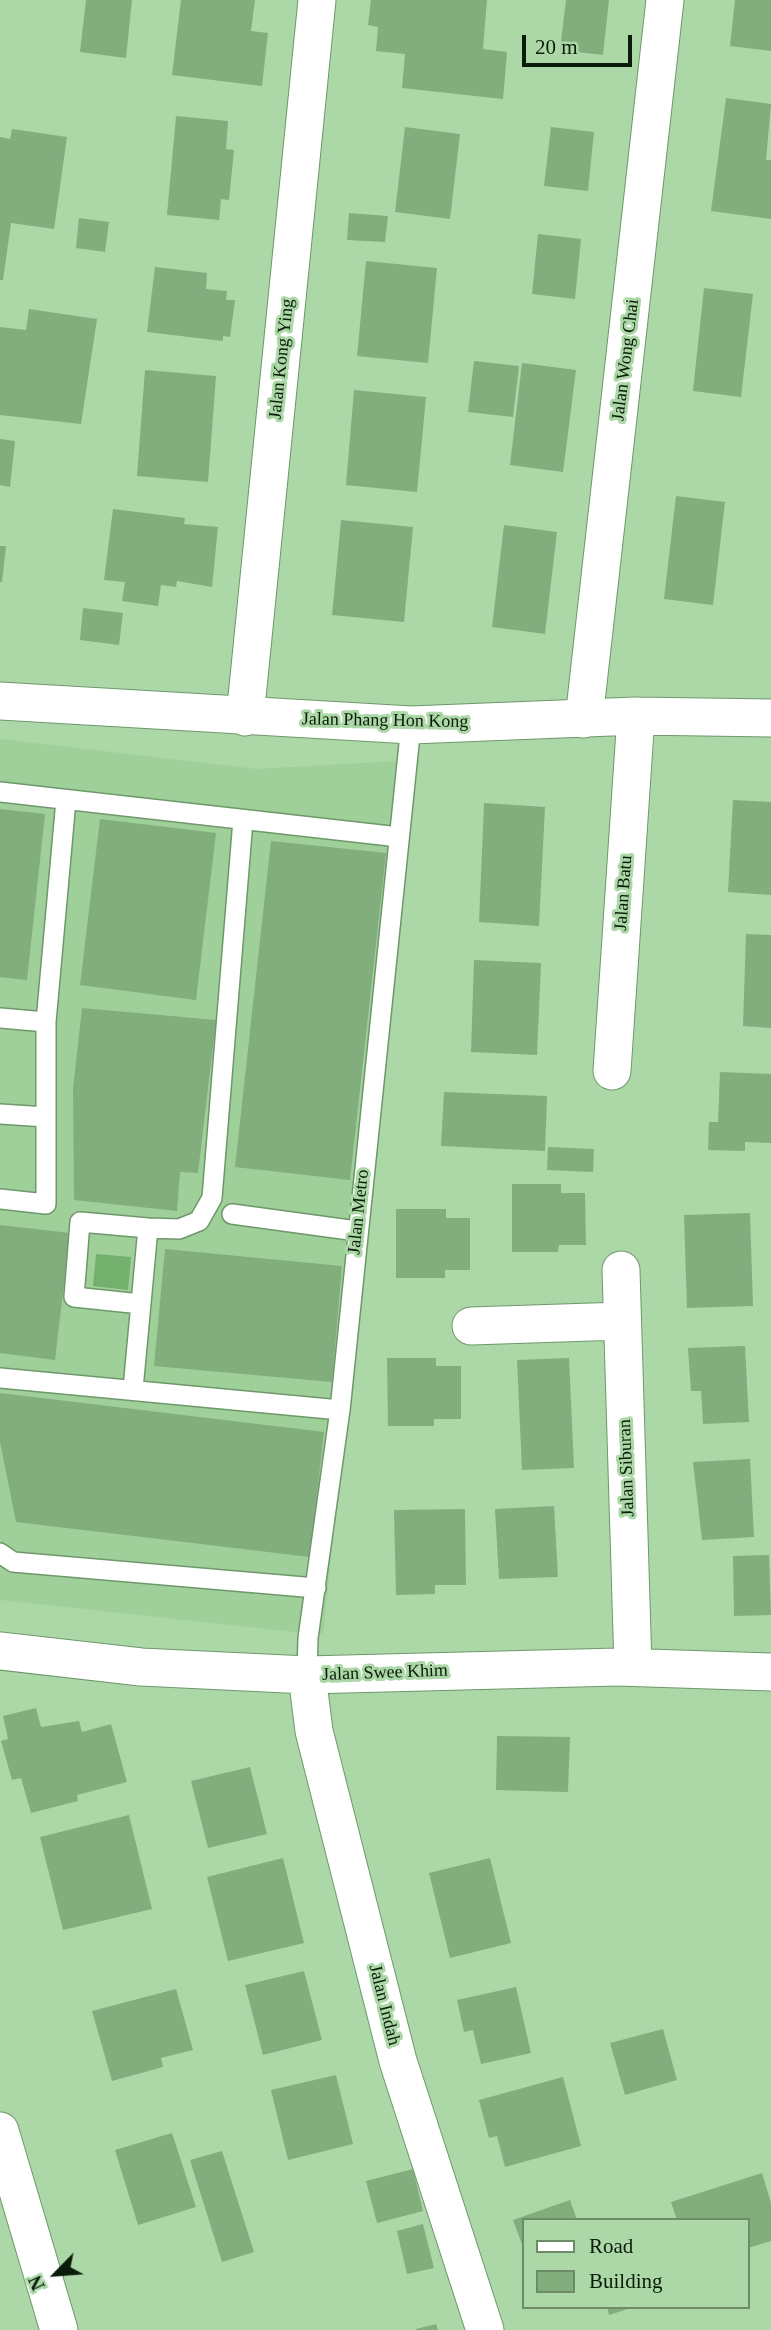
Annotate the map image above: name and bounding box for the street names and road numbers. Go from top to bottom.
street label: Jalan Kong Ying [265,298,299,420]
street label: Jalan Wong Chai [608,298,644,422]
street label: Jalan Phang Hon Kong [302,709,468,733]
street label: Jalan Batu [611,855,637,931]
street label: Jalan Metro [344,1168,374,1256]
street label: Jalan Siburan [615,1419,639,1517]
street label: Jalan Swee Khim [322,1660,448,1686]
street label: Jalan Indah [364,1962,404,2048]

